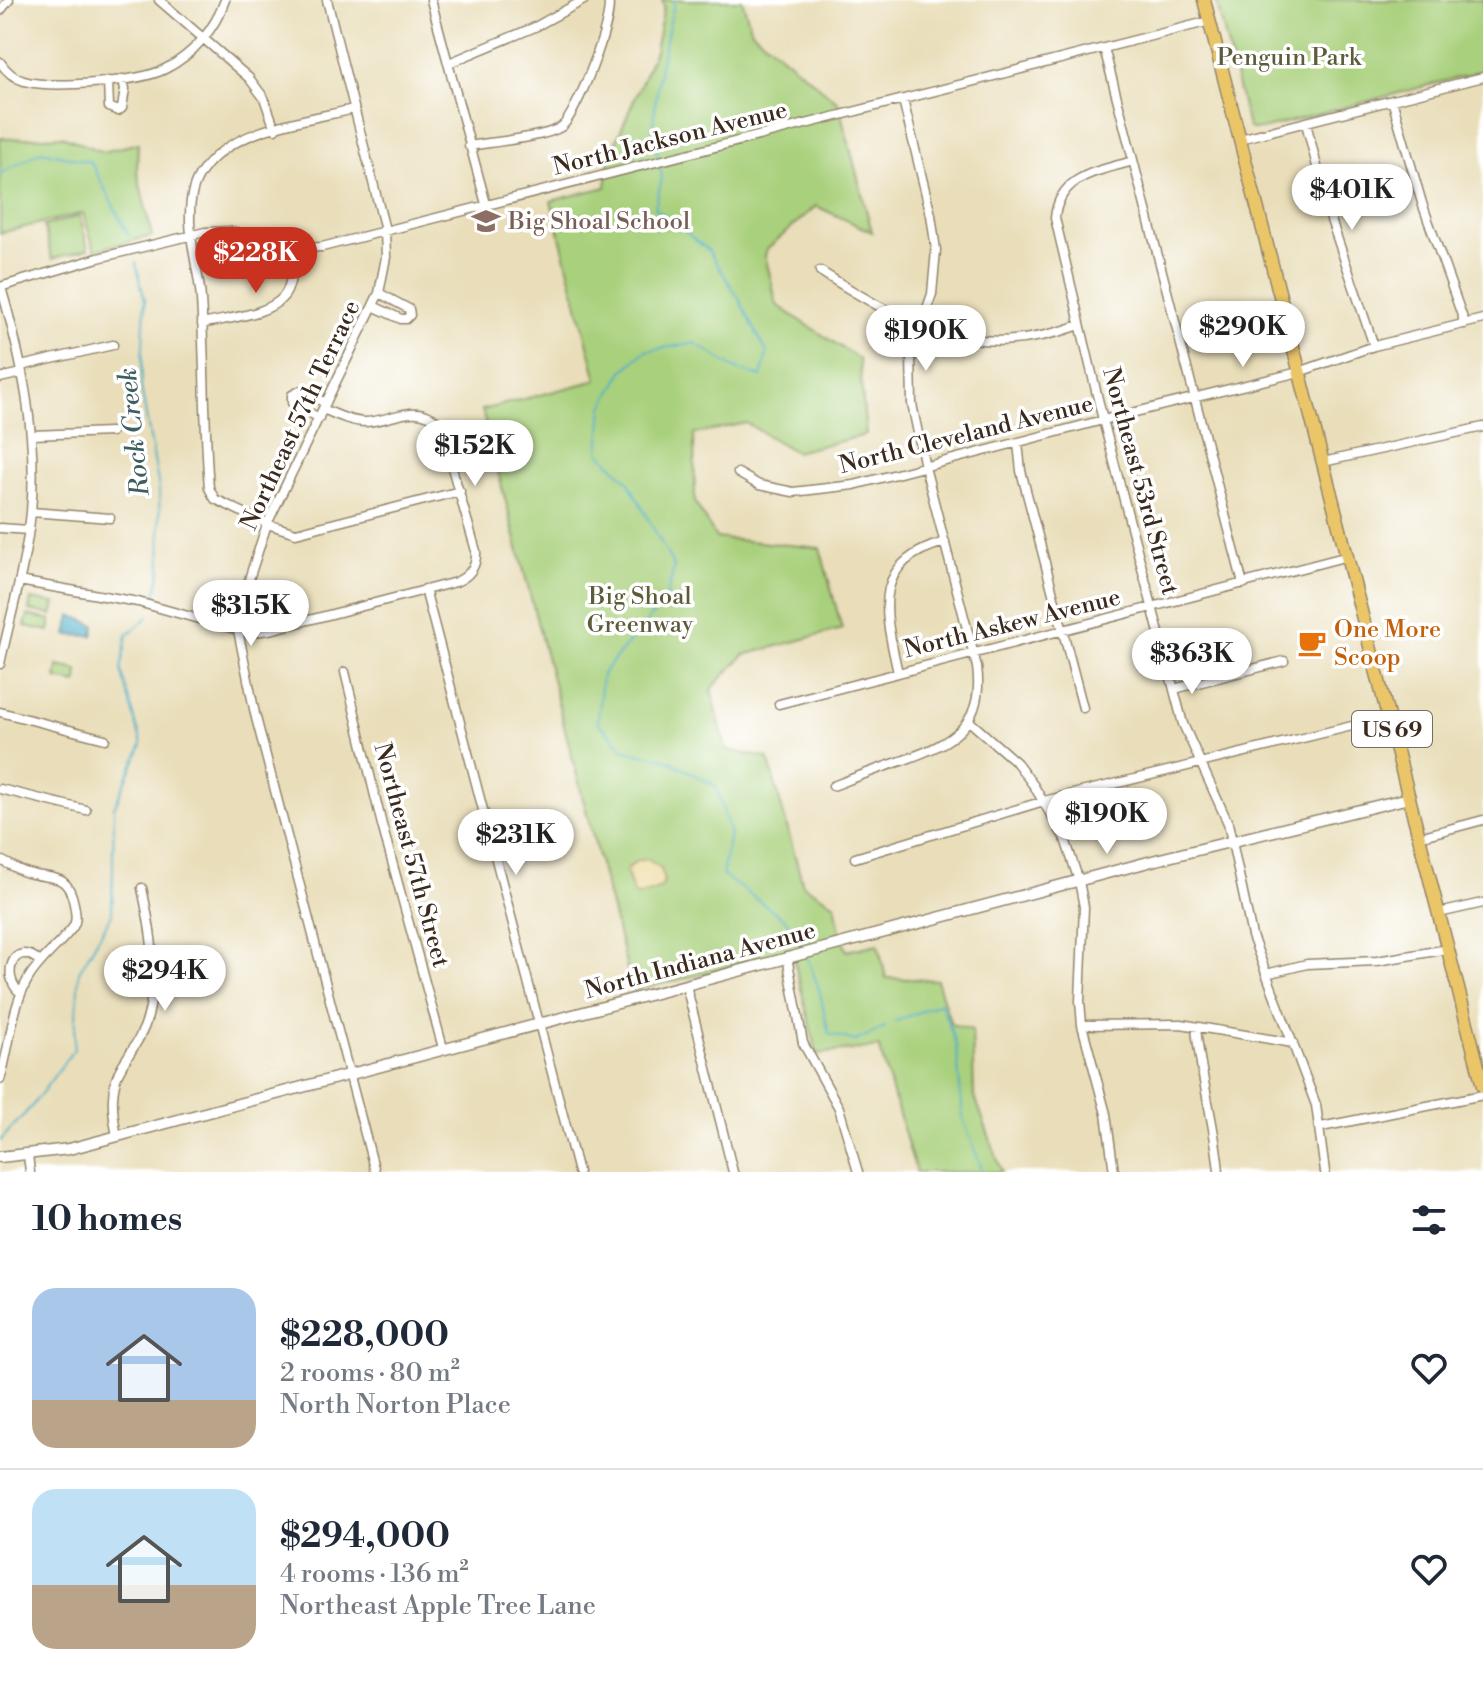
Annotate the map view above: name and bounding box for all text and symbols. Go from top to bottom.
park label: Penguin Park [1217,43,1363,73]
street label: North Jackson Avenue [550,95,791,183]
pin: $401K [1296,164,1408,232]
text: $401K [1310,174,1394,206]
school or university icon: Big Shoal School [471,206,501,236]
place label: Big Shoal School [507,207,690,237]
pin: $228K [200,227,312,295]
text: $228K [213,237,299,269]
street label: Northeast 57th Terrace [234,296,367,535]
pin: $290K [1187,301,1299,369]
pin: $190K [870,305,982,373]
text: $290K [1199,311,1287,343]
text: $190K [884,315,968,347]
street label: Northeast 53rd Street [1095,364,1185,599]
water label: Rock Creek [111,366,157,499]
street label: North Cleveland Avenue [836,389,1096,481]
pin: $152K [419,420,531,488]
text: $152K [434,430,516,462]
pin: $315K [195,580,307,648]
park label: Big Shoal Greenway [587,582,694,640]
street label: North Askew Avenue [901,583,1124,665]
text: $315K [211,590,291,622]
place label: One More Scoop [1334,615,1441,673]
pin: $363K [1136,628,1248,696]
cafe icon: One More Scoop [1297,628,1327,658]
text: $363K [1150,638,1234,670]
road number: US 69 [1352,711,1432,747]
street label: Northeast 57th Street [367,740,456,971]
pin: $190K [1051,788,1163,856]
text: $190K [1065,798,1149,830]
pin: $231K [460,809,572,877]
text: $231K [476,819,556,851]
street label: North Indiana Avenue [582,916,819,1006]
pin: $294K [109,945,221,1013]
text: $294K [122,955,208,987]
icon: filters [1407,1198,1451,1242]
text: 10 homes [32,1199,182,1241]
text: $228,000 [280,1315,449,1357]
icon: home [96,1320,192,1416]
icon: heart [1407,1346,1451,1390]
text: 2 rooms · 80 m² [280,1357,460,1389]
text: North Norton Place [280,1389,511,1421]
text: $294,000 [280,1516,450,1558]
icon: home [96,1521,192,1617]
icon: heart [1407,1547,1451,1591]
text: 4 rooms · 136 m² [280,1558,469,1590]
text: Northeast Apple Tree Lane [280,1590,596,1622]

